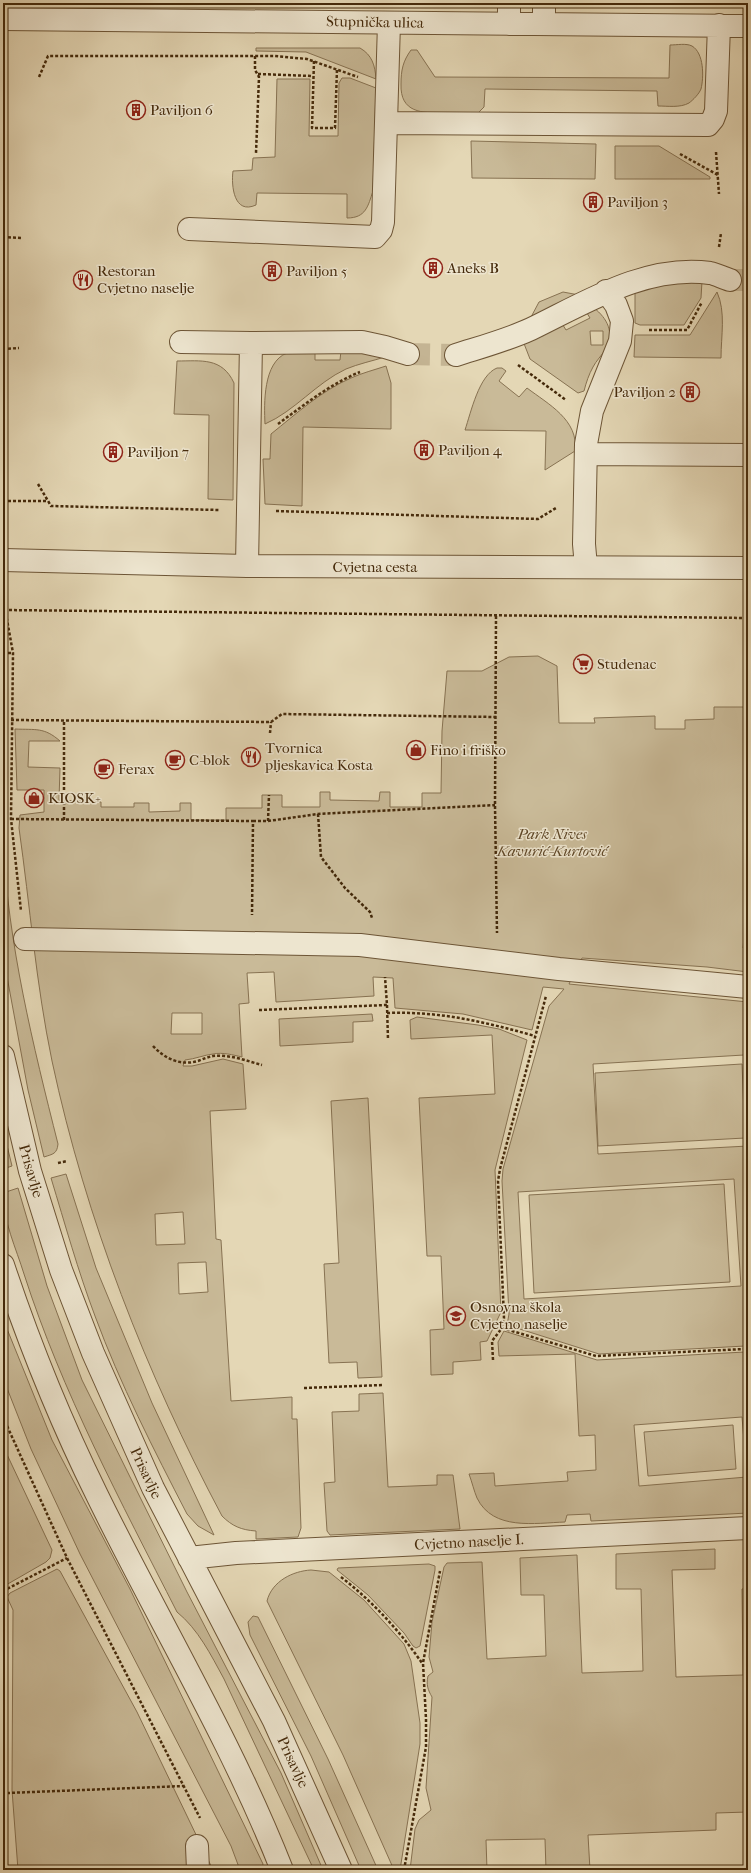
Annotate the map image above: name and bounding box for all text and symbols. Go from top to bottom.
street label: Stupnička ulica [326,12,425,32]
building icon: Paviljon 6 [125,99,147,121]
place label: Paviljon 6 [150,101,214,119]
building icon: Paviljon 3 [582,191,604,213]
place label: Paviljon 3 [607,193,668,211]
building icon: Aneks B [422,257,444,279]
place label: Aneks B [446,259,499,277]
building icon: Paviljon 5 [261,260,283,282]
place label: Restoran Cvjetno naselje [97,262,195,297]
place label: Paviljon 5 [286,262,347,280]
restaurant icon: Restoran Cvjetno naselje [72,269,94,291]
building icon: Paviljon 2 [679,381,701,403]
place label: Paviljon 2 [613,383,676,401]
building icon: Paviljon 4 [413,439,435,461]
building icon: Paviljon 7 [102,441,124,463]
place label: Paviljon 4 [438,441,503,459]
place label: Paviljon 7 [127,443,189,461]
street label: Cvjetna cesta [333,558,419,576]
supermarket icon: Studenac [572,653,594,675]
place label: Studenac [597,655,657,673]
place label: Tvornica pljeskavica Kosta [264,739,374,774]
shop icon: Fino i friško [405,739,427,761]
place label: Fino i friško [430,741,506,759]
restaurant icon: Tvornica pljeskavica Kosta [240,746,262,768]
cafe icon: C-blok [164,749,186,771]
place label: C-blok [189,751,230,769]
cafe icon: Ferax [93,758,115,780]
place label: Ferax [118,760,155,778]
shop icon: KIOSK+ [23,787,45,809]
place label: KIOSK+ [48,789,101,807]
park label: Park Nives Kavurić-Kurtović [496,825,609,860]
street label: Prisavlje [15,1142,47,1200]
place label: Osnovna škola Cvjetno naselje [470,1298,568,1333]
school or university icon: Osnovna škola Cvjetno naselje [445,1305,467,1327]
street label: Prisavlje [126,1444,166,1502]
street label: Cvjetno naselje I. [414,1530,524,1554]
street label: Prisavlje [273,1733,313,1791]

